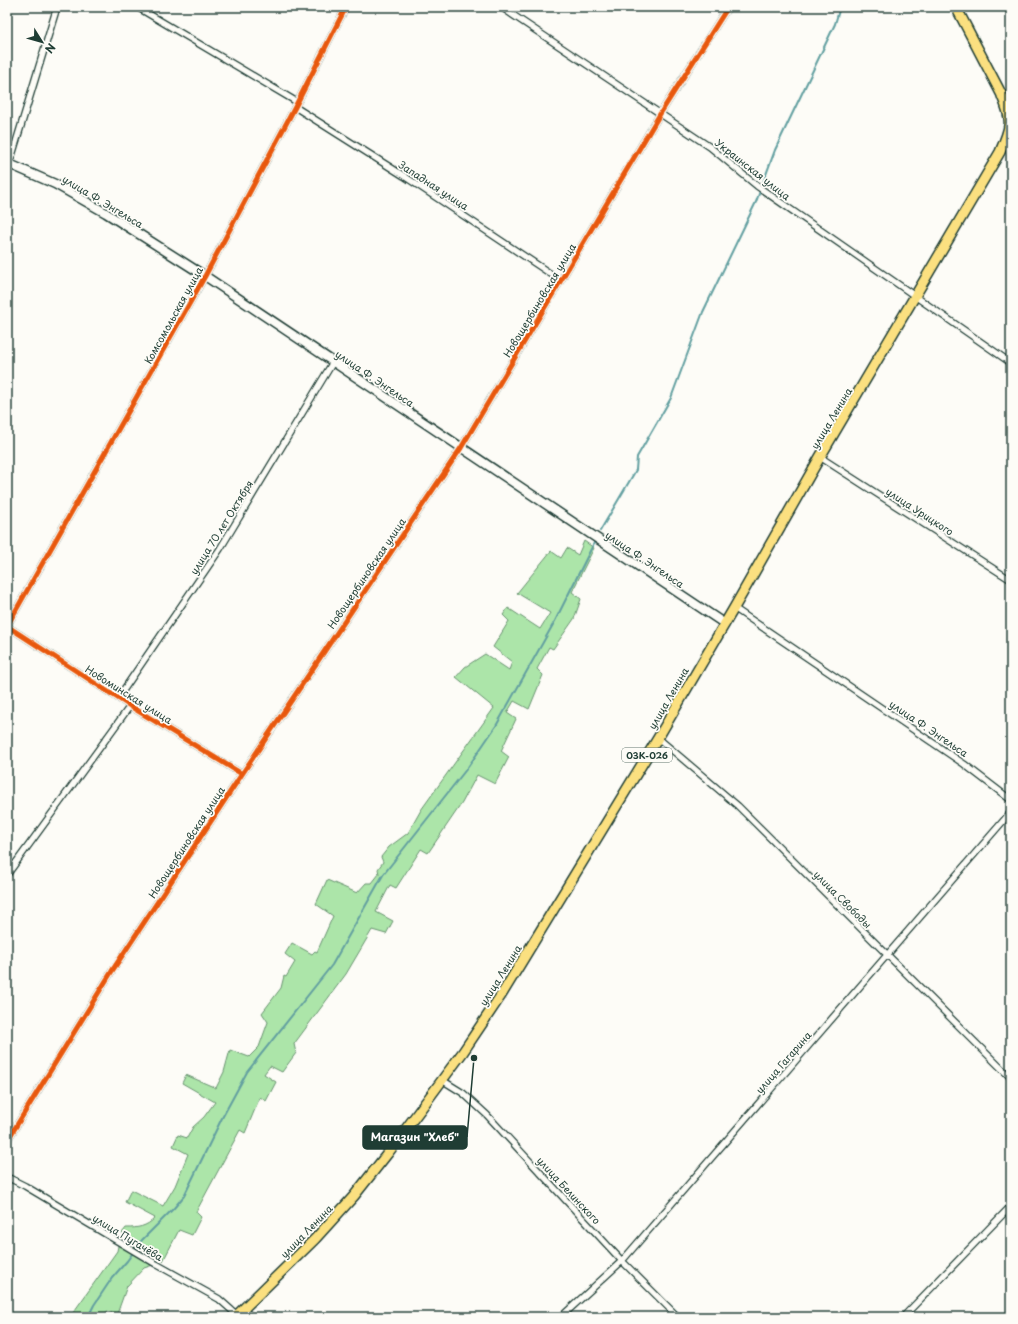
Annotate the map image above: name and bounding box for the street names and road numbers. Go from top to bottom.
street label: Украинская улица [712,135,794,204]
street label: Западная улица [396,157,472,214]
street label: улица Ф. Энгельса [60,171,147,232]
street label: Новощербиновская улица [499,240,579,360]
street label: Комсомольская улица [140,263,206,366]
street label: улица Ф. Энгельса [333,346,418,410]
street label: улица Ленина [807,384,856,452]
street label: улица 70 лет Октября [186,477,256,577]
street label: улица Урицкого [883,483,957,539]
street label: Новощербиновская улица [323,514,409,631]
street label: улица Ф. Энгельса [603,527,688,591]
street label: Новоминская улица [83,661,176,727]
street label: улица Ленина [644,664,692,732]
street label: улица Ф. Энгельса [887,696,972,760]
road number: 03К-026 [622,748,672,762]
street label: Новощербиновская улица [144,783,228,901]
street label: улица Свободы [811,867,875,931]
street label: улица Ленина [475,941,525,1008]
street label: улица Гагарина [752,1027,815,1096]
street label: улица Белинского [534,1153,605,1227]
street label: улица Ленина [277,1200,336,1261]
street label: улица Пугачёва [89,1210,167,1265]

